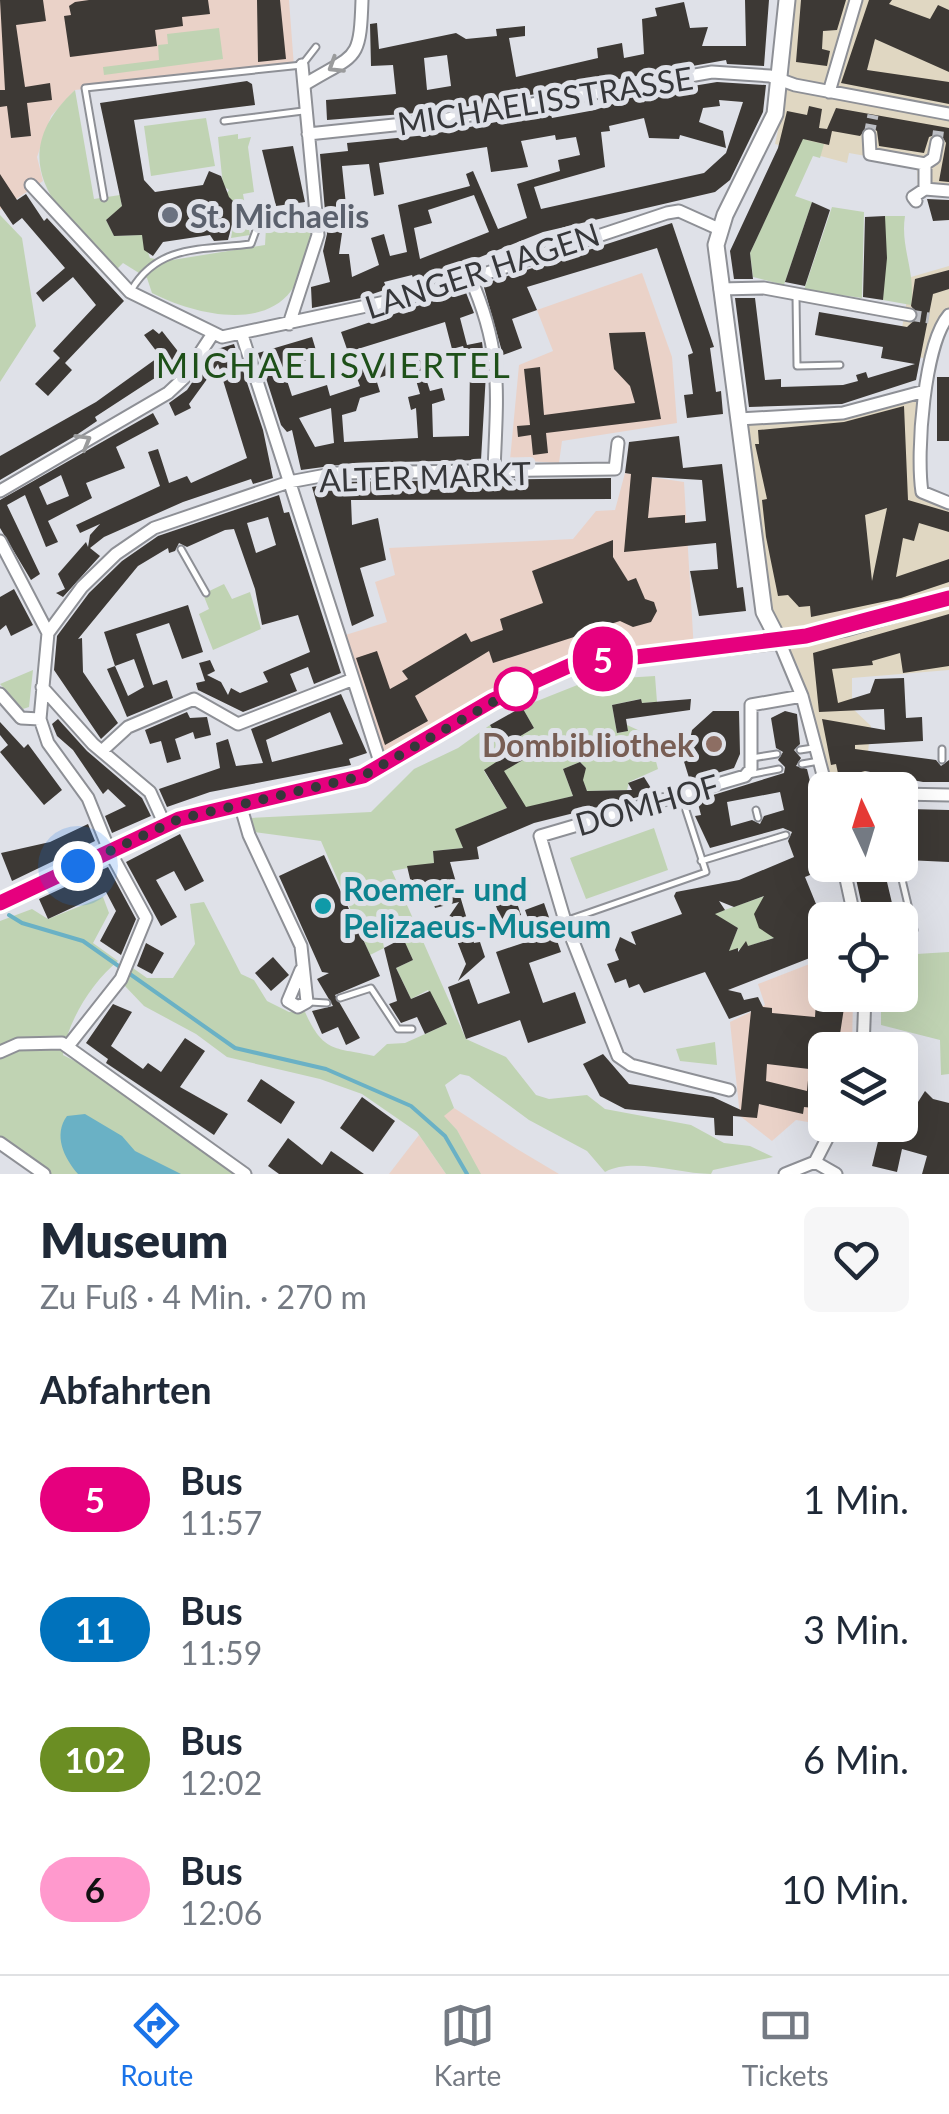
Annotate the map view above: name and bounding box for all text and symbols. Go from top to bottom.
one-way arrow [327,54,345,73]
street label: MICHAELISSTRASSE [395,57,695,143]
place label: St. Michaelis [190,196,369,235]
marker: St. Michaelis [159,204,181,226]
street label: LANGER HAGEN [360,214,604,326]
district label: MICHAELISVIERTEL [156,343,512,385]
one-way arrow [73,434,91,453]
street label: ALTER MARKT [318,453,532,499]
line badge: 5 [570,626,636,692]
text: 5 [593,638,613,680]
unlabelled marker [495,668,537,710]
place label: Dombibliothek [482,725,695,764]
marker: Dombibliothek [703,733,725,755]
street label: DOMHOF [571,765,723,843]
north arrow [808,772,918,882]
map controls [808,772,918,1142]
your location [53,841,103,891]
place label: Roemer- und Pelizaeus-Museum [343,869,611,945]
marker: Roemer- und Pelizaeus-Museum [312,895,334,917]
button: locate [808,902,918,1012]
button: layers [808,1032,918,1142]
button: heart [804,1207,909,1312]
text: Museum [40,1211,228,1268]
text: Zu Fuß · 4 Min. · 270 m [40,1277,367,1316]
text: Abfahrten [40,1366,212,1412]
text: Bus [180,1457,243,1503]
text: 1 Min. [803,1476,909,1522]
text: 5 [85,1478,105,1520]
text: 11:57 [180,1503,262,1542]
text: Bus [180,1587,243,1633]
text: 3 Min. [803,1606,909,1652]
text: 11 [75,1608,115,1650]
text: 11:59 [180,1633,262,1672]
text: Bus [180,1717,243,1763]
text: 6 Min. [803,1736,909,1782]
text: 102 [65,1738,125,1780]
text: 12:02 [180,1763,262,1802]
text: Bus [180,1847,243,1893]
text: 10 Min. [781,1866,909,1912]
text: 6 [85,1868,105,1910]
text: 12:06 [180,1893,262,1932]
tab: Route [120,1998,193,2092]
tab: Karte [434,1998,501,2092]
tab: Tickets [742,1998,829,2092]

